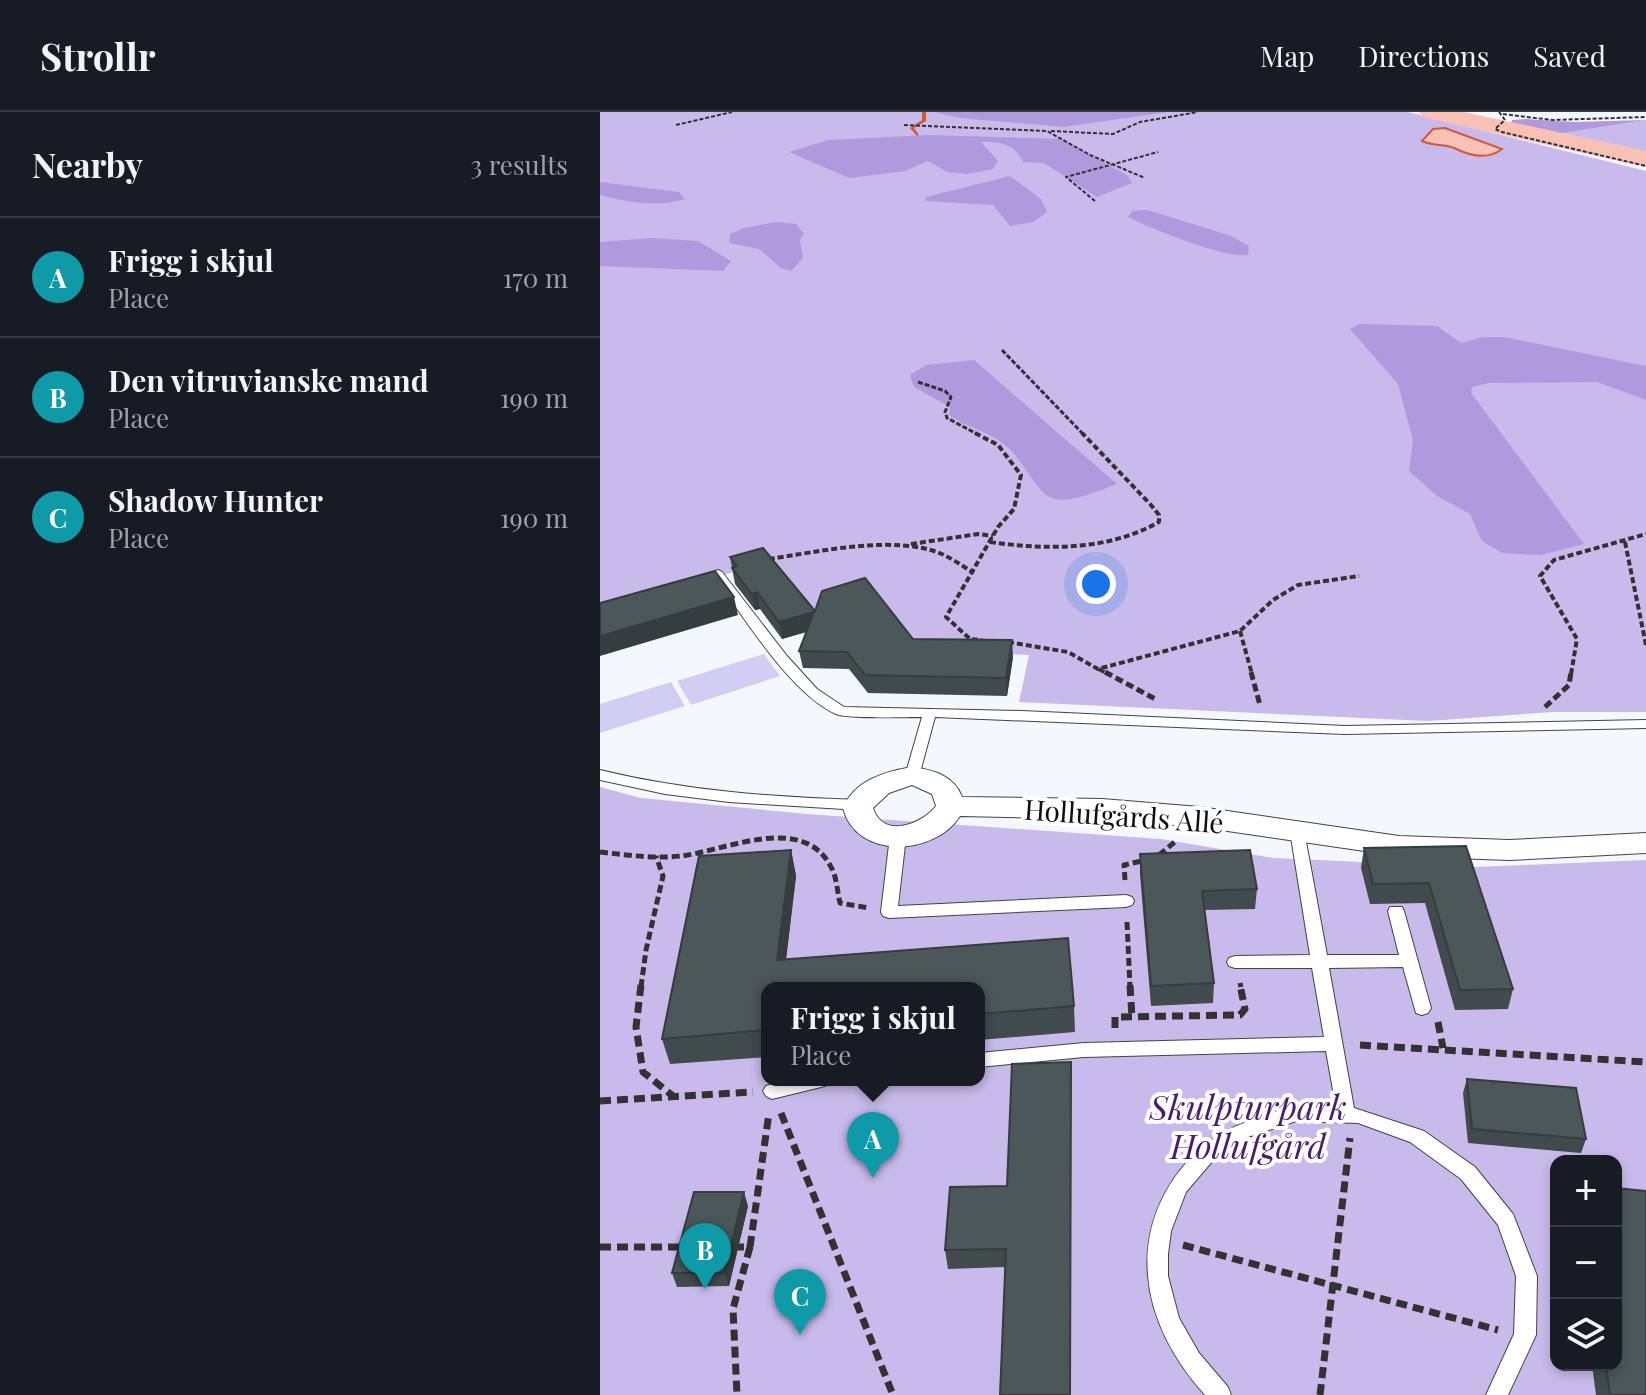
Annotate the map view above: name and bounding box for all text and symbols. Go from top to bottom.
text: Strollr [40,30,155,81]
text: Map [1260,37,1314,74]
text: Directions [1358,37,1489,74]
text: Saved [1533,37,1606,74]
text: Nearby [32,141,143,187]
text: 3 results [471,147,568,182]
text: Frigg i skjul [108,240,274,280]
text: A [49,260,67,295]
text: 170 m [503,260,568,295]
text: Place [108,280,169,315]
text: Den vitruvianske mand [108,360,429,400]
text: B [49,380,67,415]
text: 190 m [500,380,568,415]
text: Place [108,400,169,435]
text: Shadow Hunter [108,480,323,520]
text: C [49,500,67,535]
text: 190 m [500,500,568,535]
text: Place [108,520,169,555]
your location [1076,564,1116,604]
street label: Hollufgårds Allé [1023,790,1225,840]
popup [761,982,985,1086]
text: Frigg i skjul [790,997,956,1037]
text: Place [790,1037,851,1072]
park label: Skulpturpark Hollufgård [1148,1083,1347,1168]
pin: A [847,1112,899,1178]
map controls [1550,1155,1622,1371]
button: + [1550,1155,1622,1227]
pin: B [679,1223,731,1289]
button: − [1550,1227,1622,1299]
pin: C [774,1269,826,1335]
button: layers [1550,1299,1622,1371]

